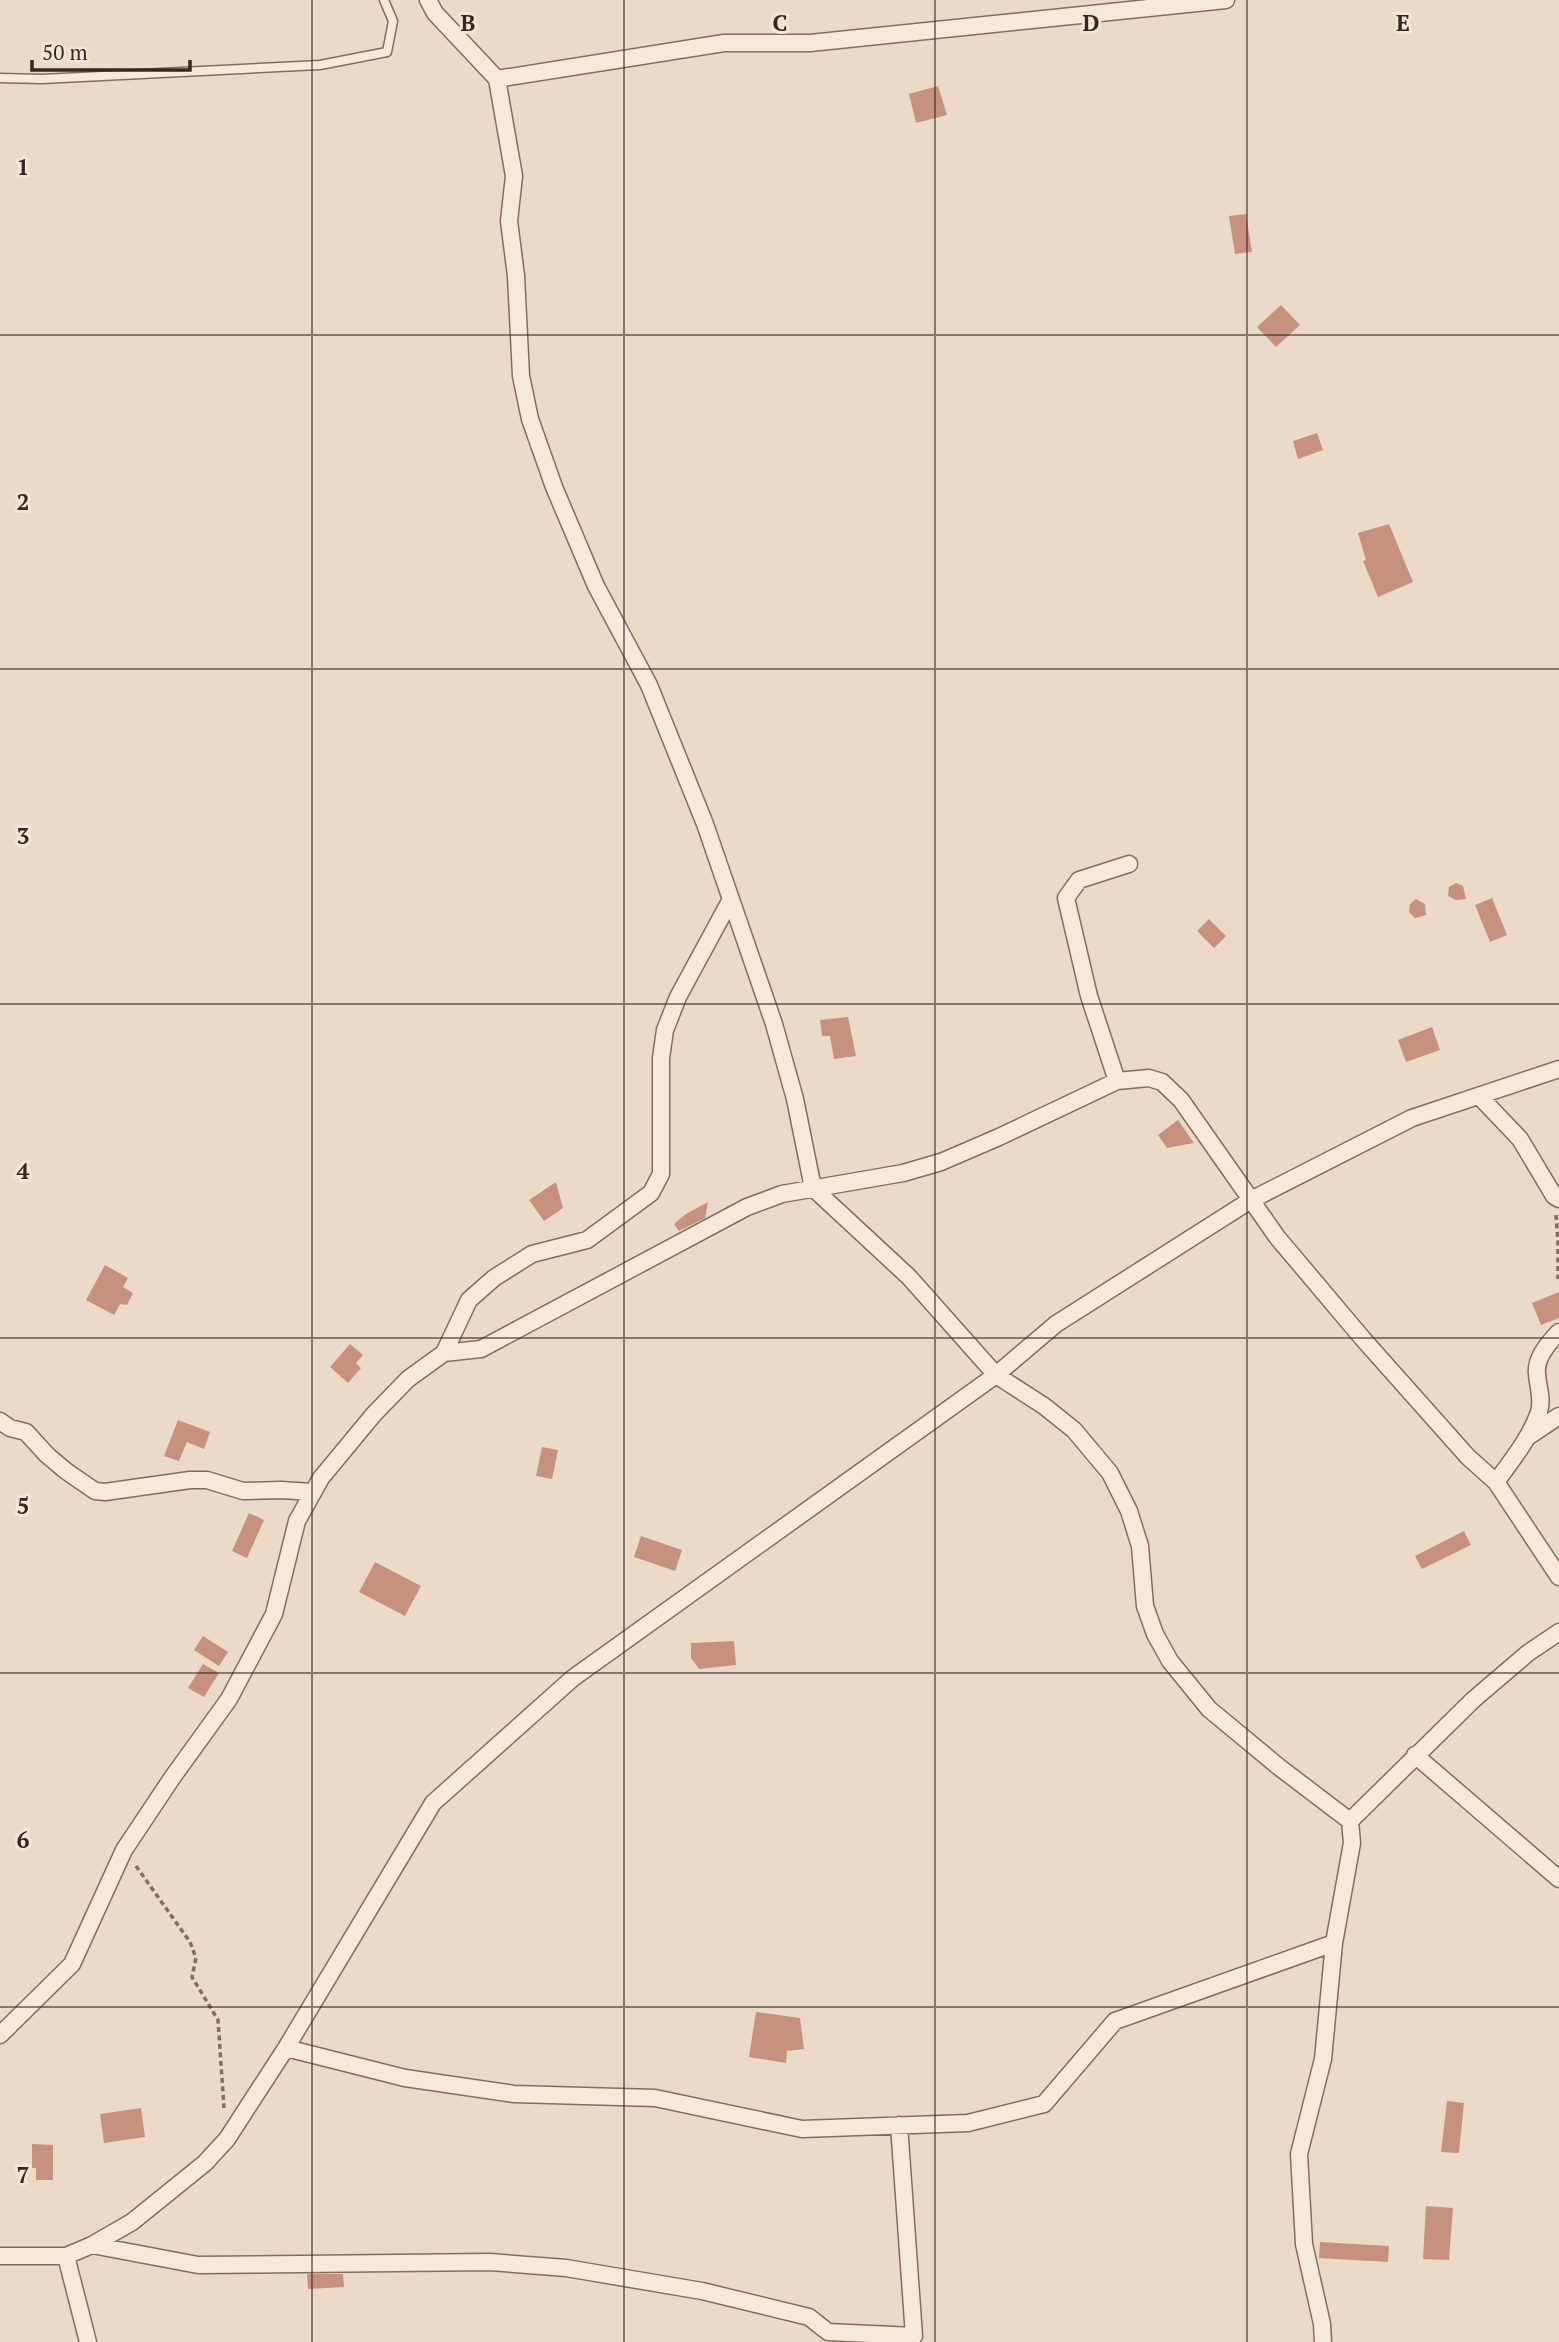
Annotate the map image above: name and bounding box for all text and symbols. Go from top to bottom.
text: B [461,7,476,38]
text: C [773,7,788,38]
text: D [1083,7,1100,38]
text: E [1396,7,1410,38]
scale bar [32,28,189,72]
text: 50 m [42,38,88,66]
text: 1 [17,151,30,182]
text: 2 [17,486,30,517]
text: 3 [17,820,30,851]
text: 4 [17,1155,30,1186]
text: 5 [17,1490,30,1521]
text: 6 [17,1824,30,1855]
text: 7 [17,2159,30,2190]

